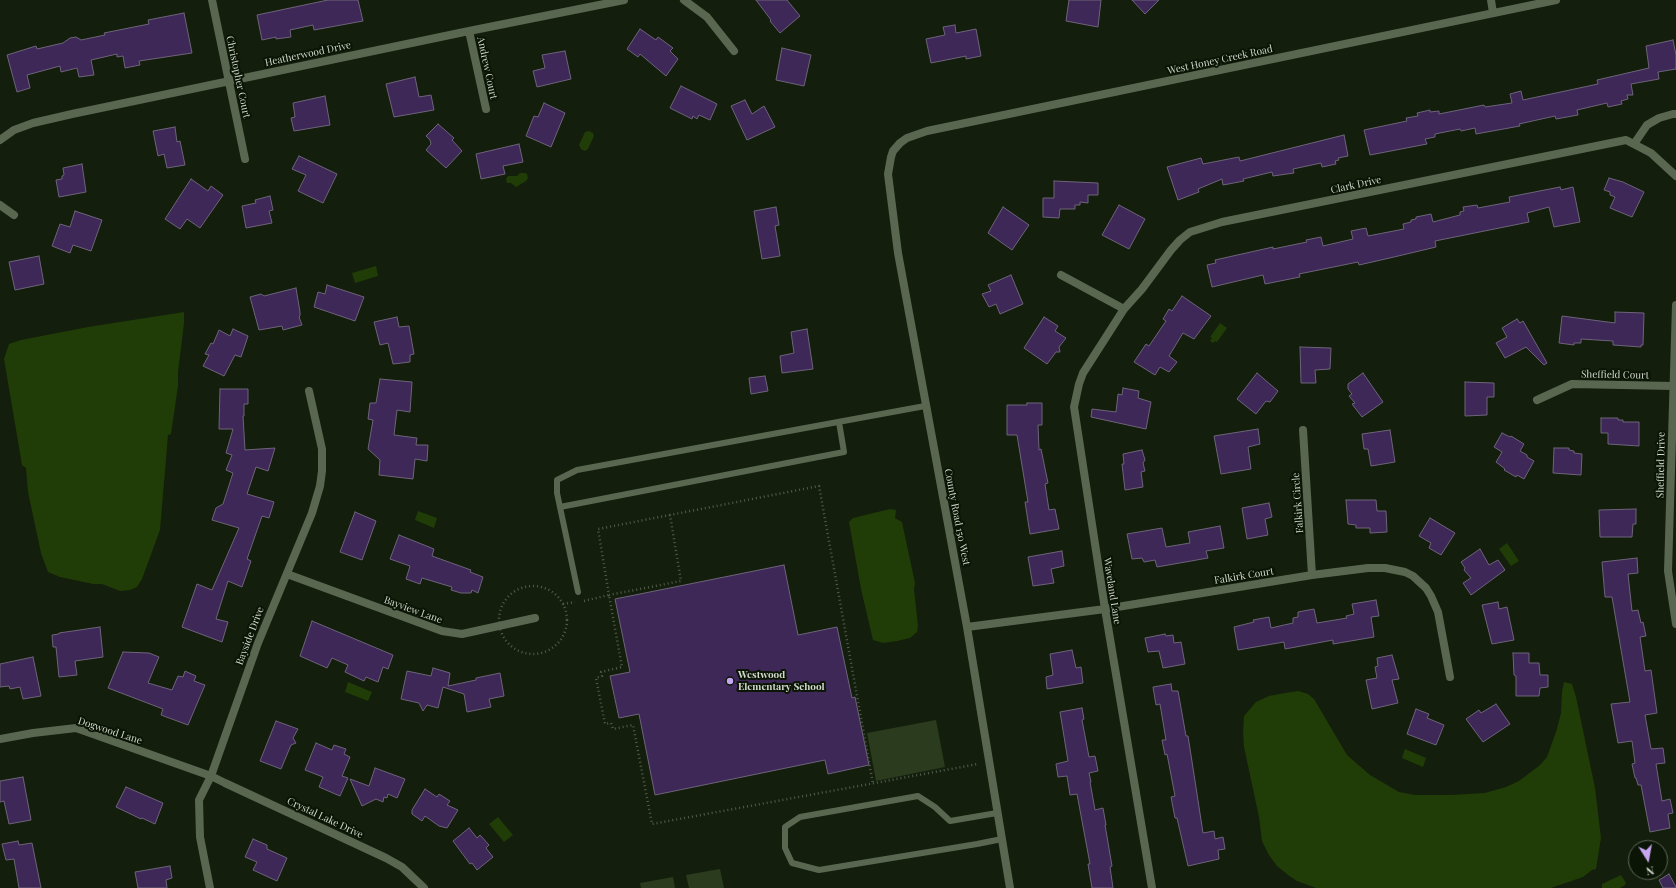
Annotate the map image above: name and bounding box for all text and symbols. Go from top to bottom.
street label: Christopher Court [223,35,253,119]
street label: Andrew Court [475,36,499,100]
street label: Heatherwood Drive [264,39,352,69]
street label: West Honey Creek Road [1166,43,1274,77]
street label: Clark Drive [1330,174,1382,196]
street label: Sheffield Court [1581,368,1649,382]
street label: Sheffield Drive [1654,432,1668,498]
street label: County Road 150 West [942,468,972,566]
street label: Falkirk Circle [1290,472,1306,534]
street label: Waveland Lane [1101,557,1123,625]
street label: Falkirk Court [1213,565,1275,587]
street label: Bayview Lane [382,594,444,626]
street label: Bayside Drive [233,605,267,667]
place label: Westwood Elementary School [738,669,825,692]
marker: Westwood Elementary School [725,676,735,686]
street label: Dogwood Lane [76,715,144,747]
street label: Crystal Lake Drive [285,795,365,841]
north arrow [1628,840,1668,880]
text: N [1645,863,1656,879]

